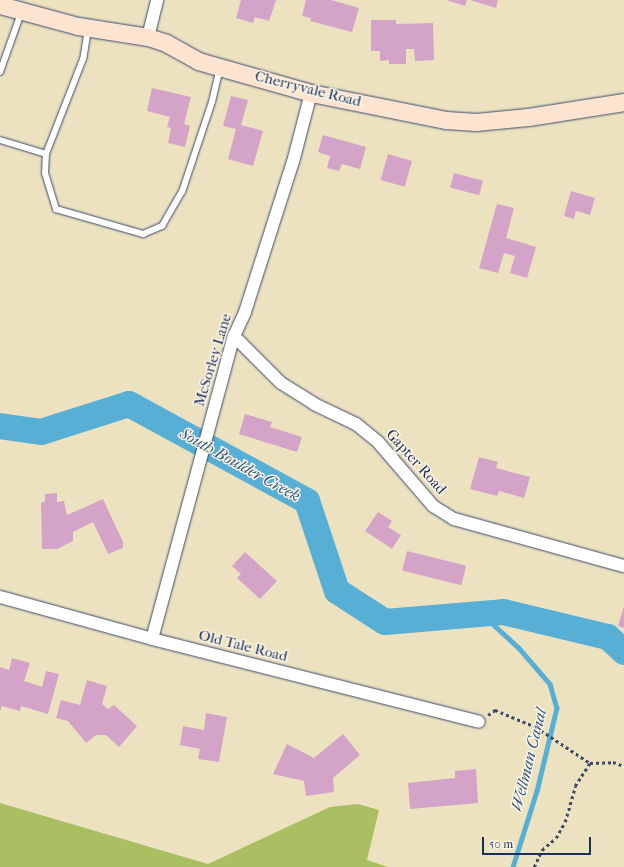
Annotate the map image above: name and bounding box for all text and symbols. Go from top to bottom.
street label: Cherryvale Road [253,67,363,111]
street label: McSorley Lane [190,311,236,409]
water label: South Boulder Creek [176,424,304,506]
street label: Gapter Road [382,426,450,498]
street label: Old Tale Road [197,626,289,666]
water label: Wellman Canal [507,707,551,813]
scale bar [484,829,593,855]
text: 50 m [489,837,513,851]

